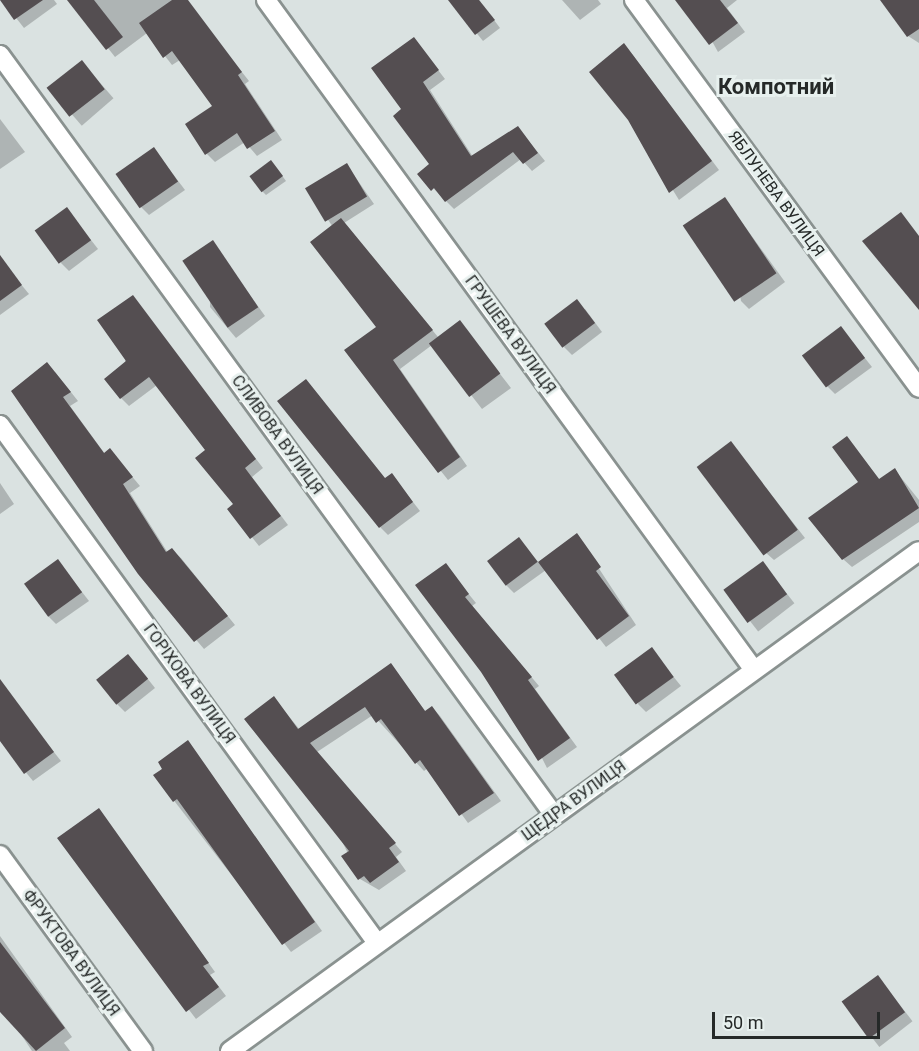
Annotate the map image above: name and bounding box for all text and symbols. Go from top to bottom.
district label: Компотний [718,74,834,100]
street label: ЯБЛУНЕВА ВУЛИЦЯ [724,127,828,261]
street label: ГРУШЕВА ВУЛИЦЯ [461,272,559,398]
street label: СЛИВОВА ВУЛИЦЯ [227,372,327,498]
street label: ГОРІХОВА ВУЛИЦЯ [139,620,239,748]
street label: ЩЕДРА ВУЛИЦЯ [518,757,630,845]
street label: ФРУКТОВА ВУЛИЦЯ [19,886,123,1020]
scale bar [715,1000,883,1038]
text: 50 m [723,1012,763,1033]

